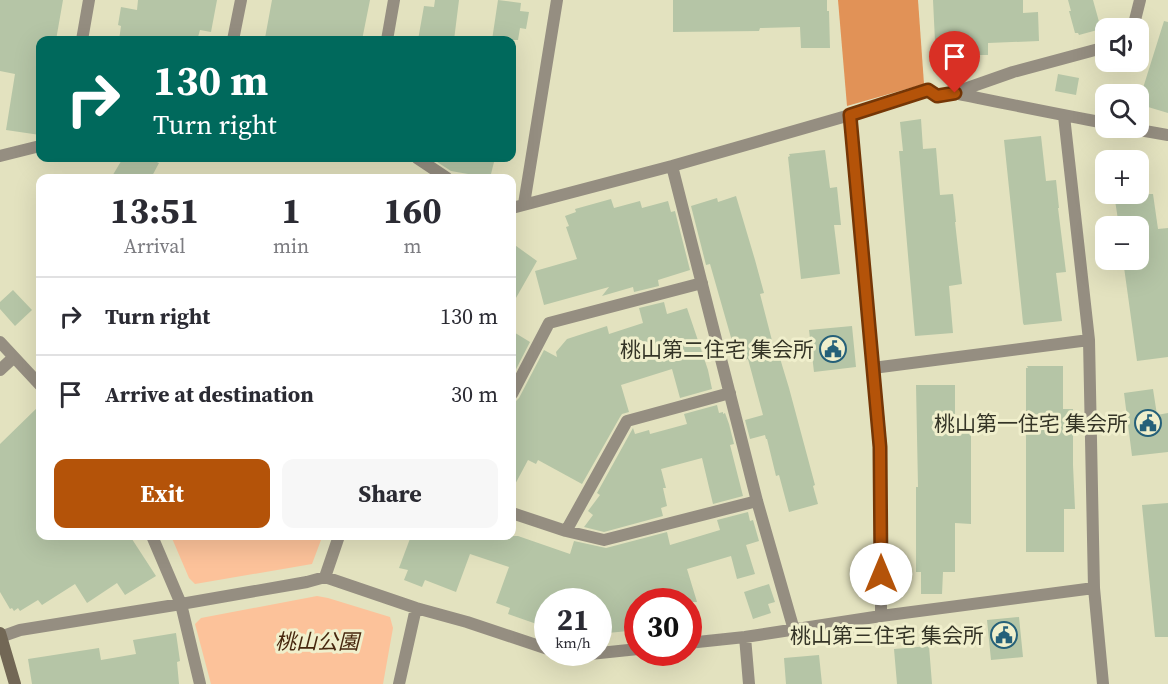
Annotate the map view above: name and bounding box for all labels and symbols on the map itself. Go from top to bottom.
pin [929,31,980,93]
public building icon: 桃山第二住宅 集会所 [818,334,848,364]
place label: 桃山第二住宅 集会所 [620,335,814,364]
public building icon: 桃山第一住宅 集会所 [1133,408,1163,438]
place label: 桃山第一住宅 集会所 [934,409,1128,438]
position arrow [849,542,913,606]
speed limit sign: 30 [624,588,702,666]
public building icon: 桃山第三住宅 集会所 [989,620,1019,650]
place label: 桃山第三住宅 集会所 [790,621,984,650]
park label: 桃山公園 [275,627,362,656]

